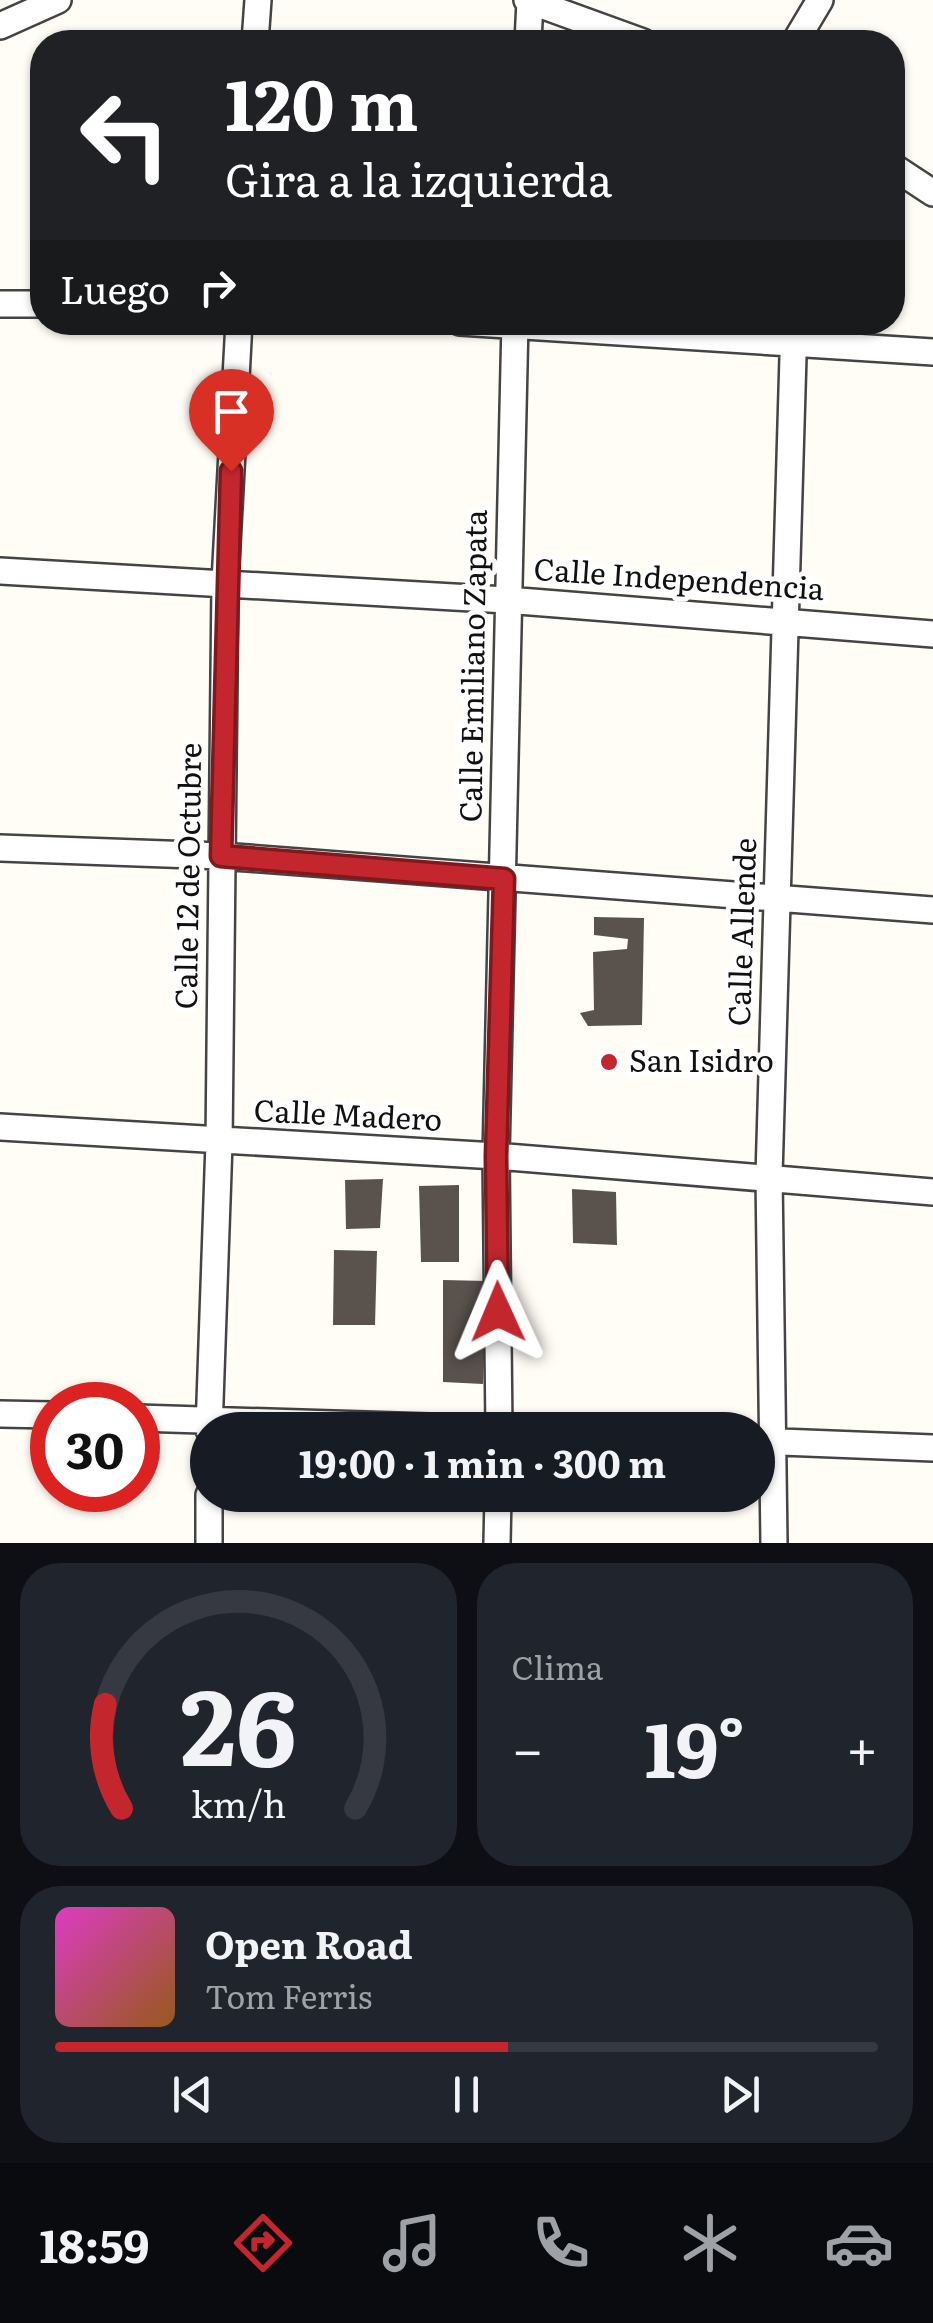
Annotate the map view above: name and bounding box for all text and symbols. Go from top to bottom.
text: 120 m [225,49,418,153]
icon: left [60,70,190,200]
text: Gira a la izquierda [225,144,612,211]
text: Luego [60,259,170,316]
icon: right [190,260,245,315]
pin [189,369,274,472]
icon: arrive [204,384,259,439]
street label: Calle Emiliano Zapata [446,508,496,823]
street label: Calle Independencia [532,545,827,609]
street label: Calle 12 de Octubre [162,742,210,1010]
street label: Calle Allende [715,837,765,1027]
place label: San Isidro [629,1037,774,1081]
marker: San Isidro [598,1051,620,1073]
street label: Calle Madero [253,1086,443,1140]
position arrow [446,1260,550,1364]
speed limit sign: 30 [30,1382,160,1512]
text: 19:00 · 1 min · 300 m [299,1433,666,1490]
text: Clima [512,1642,603,1690]
text: 26 [180,1644,297,1798]
text: 19° [644,1690,745,1801]
text: − [512,1705,544,1787]
text: + [846,1705,878,1787]
text: km/h [191,1776,286,1829]
text: Open Road [205,1914,413,1971]
text: Tom Ferris [205,1971,372,2019]
icon: previous [165,2067,220,2122]
icon: pause [439,2067,494,2122]
icon: next [713,2067,768,2122]
icon: directions [228,2208,298,2278]
icon: music [377,2208,447,2278]
icon: phone [526,2208,596,2278]
icon: climate [675,2208,745,2278]
icon: car [824,2208,894,2278]
text: 18:59 [39,2210,149,2277]

